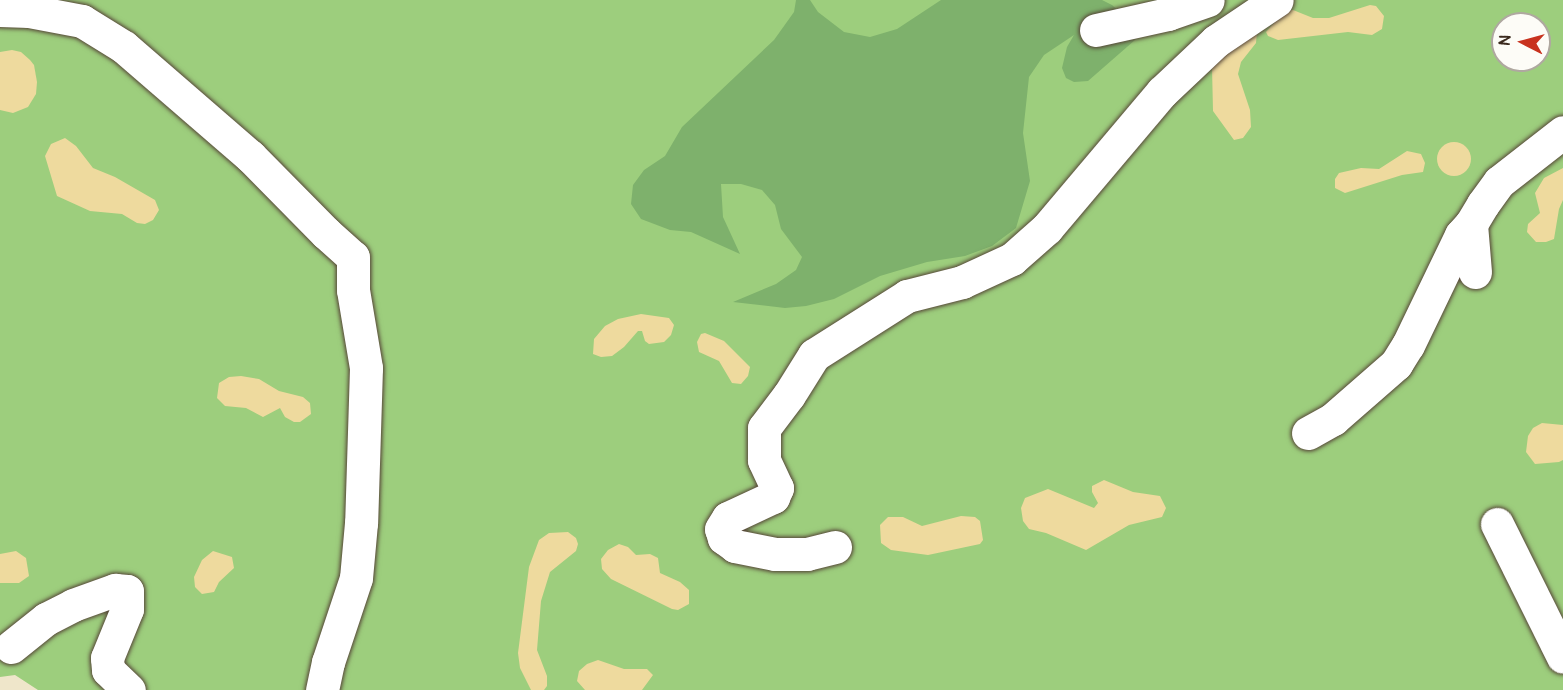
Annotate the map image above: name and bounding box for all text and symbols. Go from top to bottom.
north arrow [1491,12,1551,72]
text: N [1495,34,1516,47]

